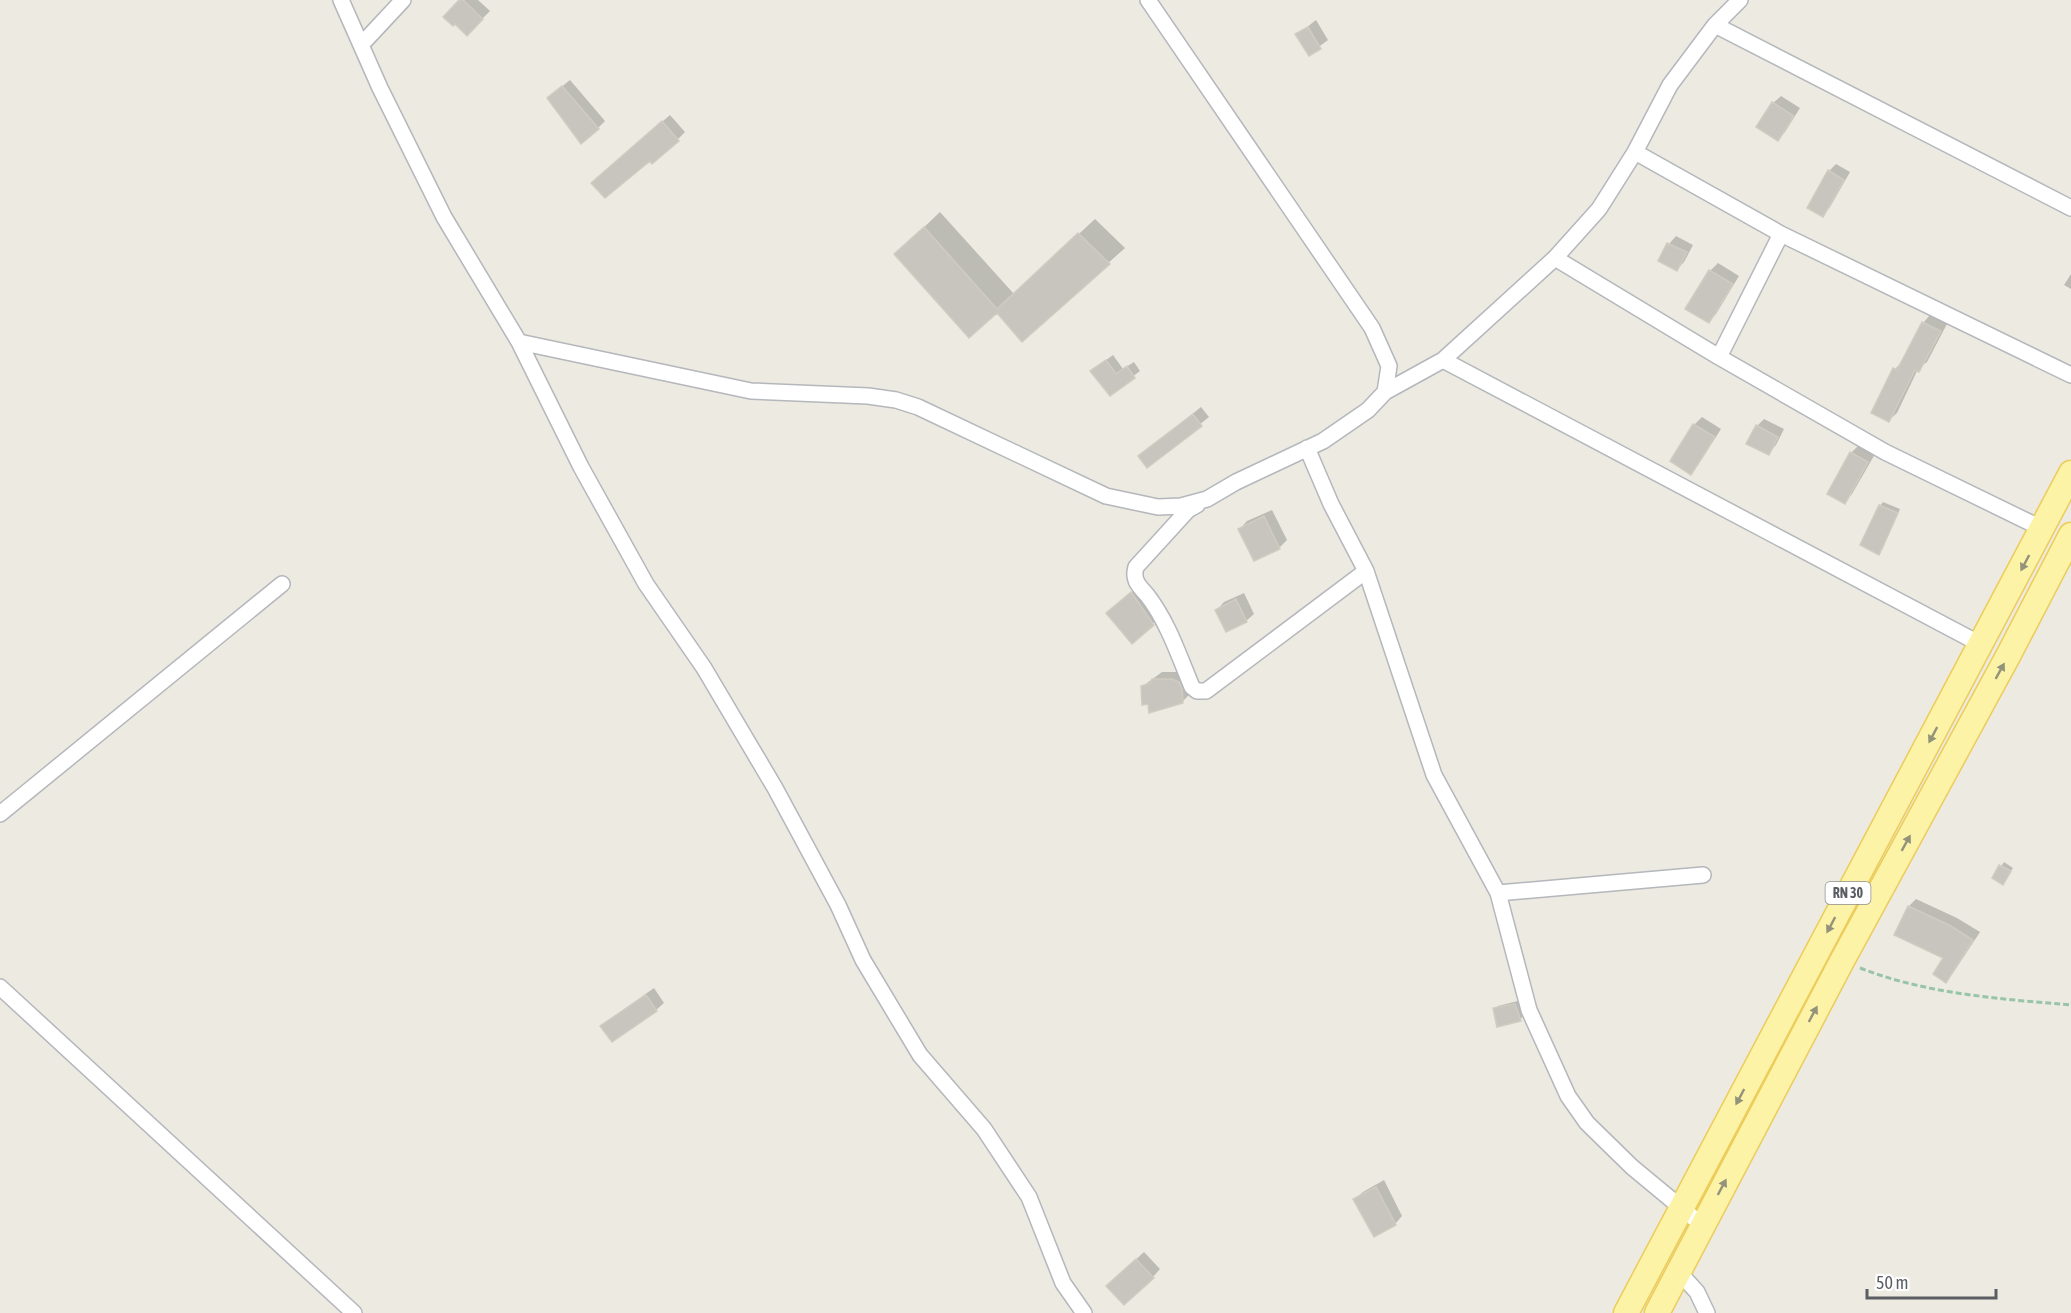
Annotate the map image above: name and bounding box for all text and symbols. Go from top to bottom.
one-way arrow [2020,554,2030,571]
one-way arrow [1995,663,2005,680]
one-way arrow [1928,726,1938,743]
one-way arrow [1901,834,1911,851]
road number: RN 30 [1826,882,1870,904]
one-way arrow [1826,917,1836,934]
one-way arrow [1808,1005,1818,1023]
one-way arrow [1735,1089,1745,1106]
one-way arrow [1718,1178,1727,1195]
scale bar [1867,1262,1996,1300]
text: 50 m [1876,1272,1908,1293]

